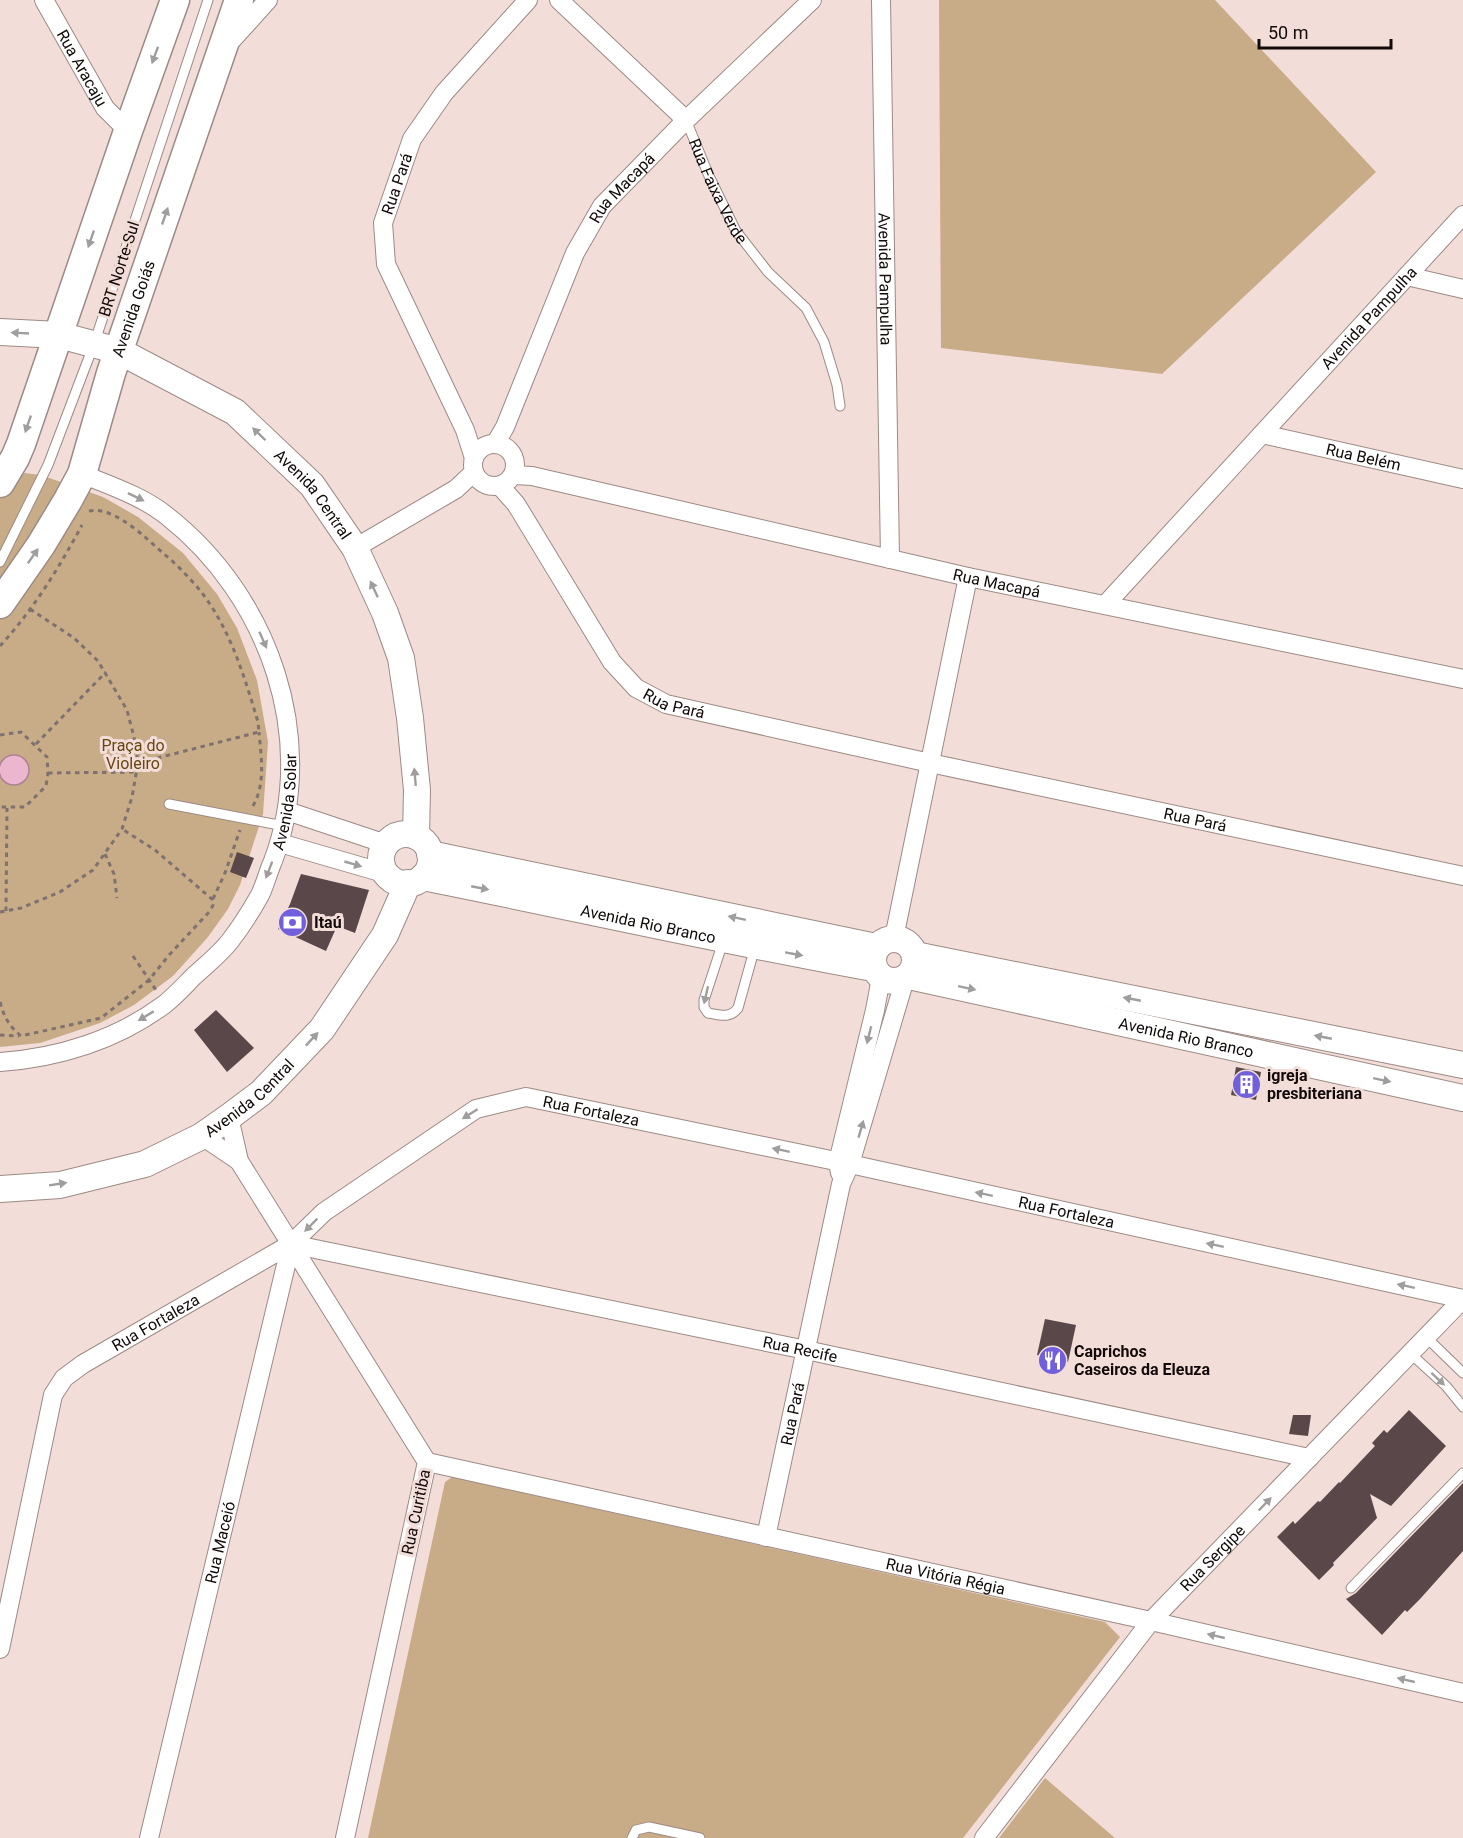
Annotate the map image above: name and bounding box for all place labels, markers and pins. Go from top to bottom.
bank icon: Itaú [277,906,309,938]
place label: Itaú [314,913,342,932]
place label: igreja presbiteriana [1267,1066,1362,1103]
building icon: igreja presbiteriana [1230,1068,1262,1100]
place label: Caprichos Caseiros da Eleuza [1074,1342,1210,1379]
restaurant icon: Caprichos Caseiros da Eleuza [1037,1344,1069,1376]

